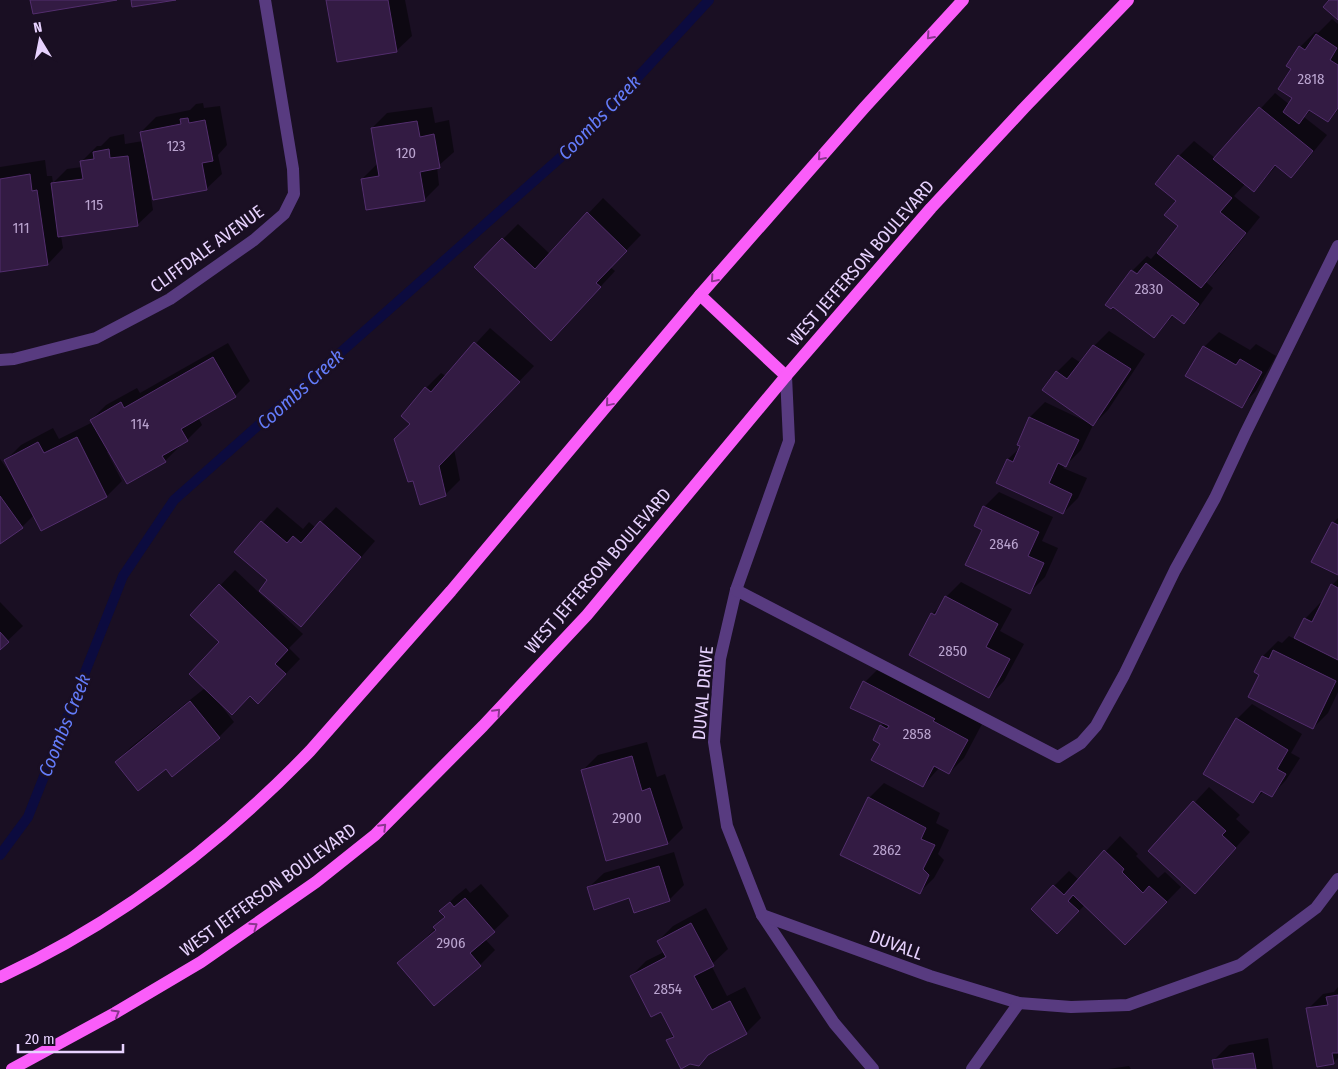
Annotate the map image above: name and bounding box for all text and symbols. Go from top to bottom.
north arrow [15,15,65,65]
text: N [32,19,43,37]
one-way arrow [927,30,936,39]
water label: Coombs Creek [553,70,645,164]
house number: 2818 [1297,70,1325,88]
house number: 123 [166,137,186,155]
house number: 120 [396,144,416,162]
one-way arrow [818,151,827,160]
street label: WEST JEFFERSON BOULEVARD [783,176,939,350]
house number: 115 [85,196,103,214]
street label: CLIFFDALE AVENUE [146,200,268,298]
house number: 111 [12,219,30,237]
one-way arrow [711,273,720,282]
house number: 2830 [1135,280,1163,298]
water label: Coombs Creek [252,344,348,434]
one-way arrow [606,397,615,406]
house number: 114 [131,415,149,433]
street label: WEST JEFFERSON BOULEVARD [520,484,676,658]
house number: 2846 [990,535,1018,553]
house number: 2850 [939,642,967,660]
street label: DUVAL DRIVE [688,645,718,741]
water label: Coombs Creek [33,670,96,780]
one-way arrow [491,708,500,717]
house number: 2858 [903,725,931,743]
house number: 2900 [612,809,642,827]
street label: WEST JEFFERSON BOULEVARD [176,819,360,961]
one-way arrow [377,824,386,833]
house number: 2862 [873,841,901,859]
one-way arrow [248,923,257,932]
street label: DUVALL [866,925,926,965]
house number: 2906 [436,934,466,952]
house number: 2854 [654,980,682,998]
one-way arrow [111,1009,120,1019]
scale bar [18,1022,122,1054]
text: 20 m [25,1030,55,1048]

